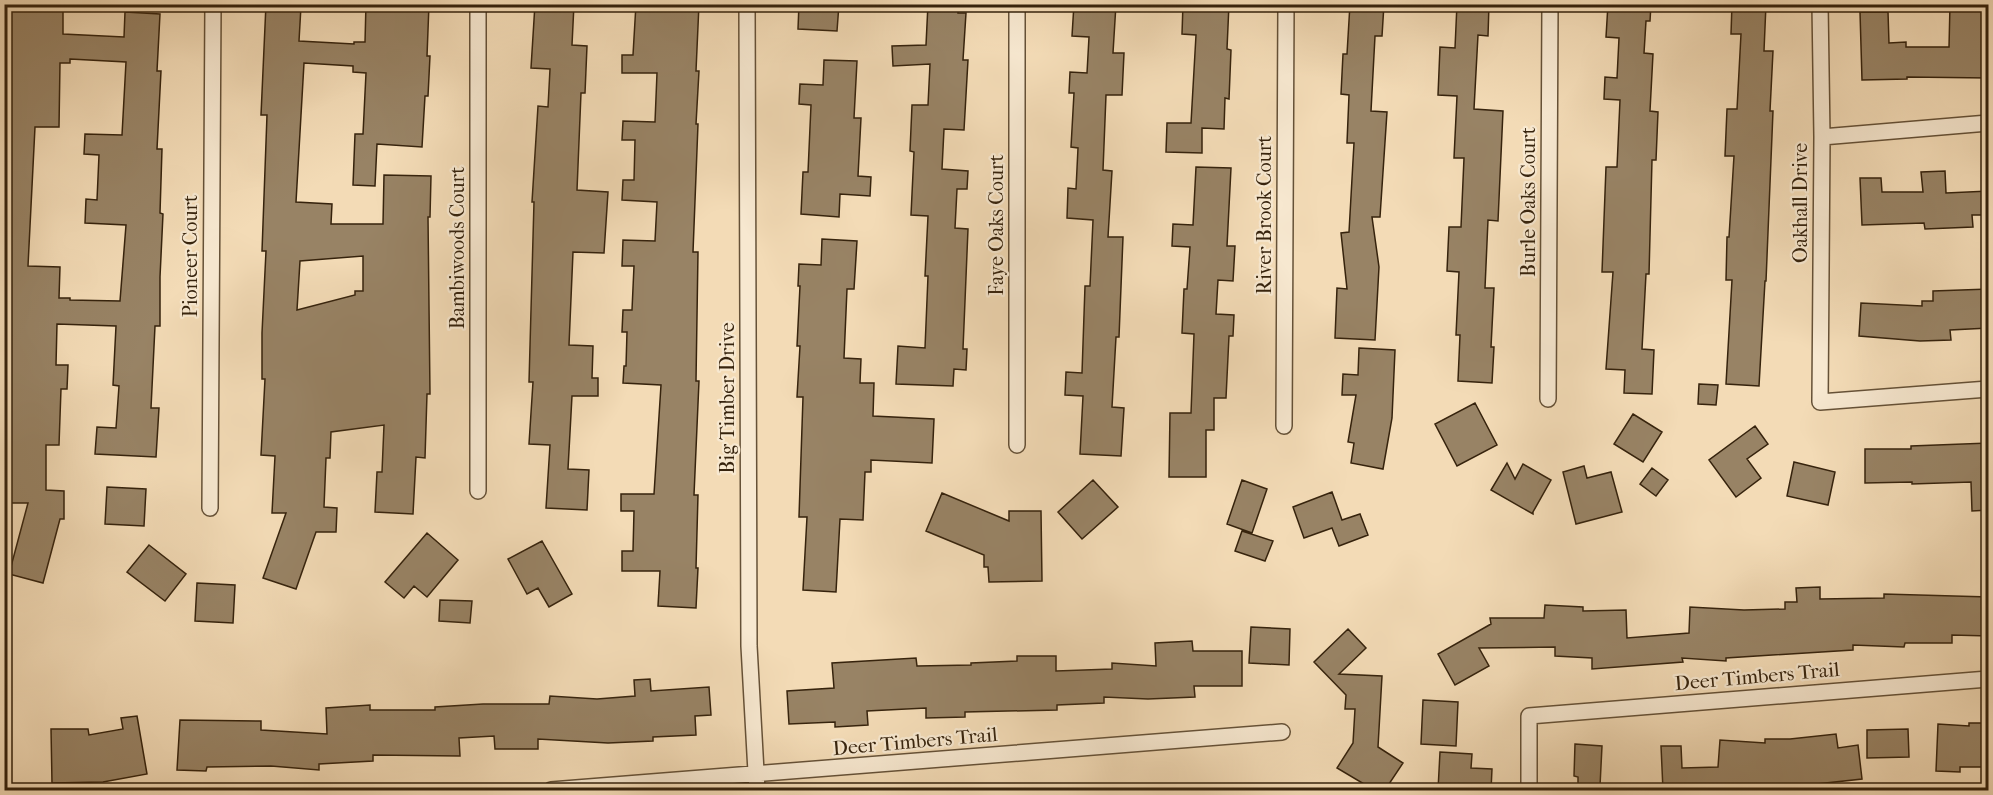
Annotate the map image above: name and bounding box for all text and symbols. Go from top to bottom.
street label: Burle Oaks Court [1517,127,1540,277]
street label: River Brook Court [1253,135,1276,295]
street label: Oakhall Drive [1789,143,1812,263]
street label: Faye Oaks Court [985,154,1008,296]
street label: Bambiwoods Court [446,167,469,329]
street label: Pioneer Court [179,195,202,317]
street label: Big Timber Drive [716,322,739,474]
street label: Deer Timbers Trail [1674,658,1841,695]
street label: Deer Timbers Trail [832,723,999,760]

